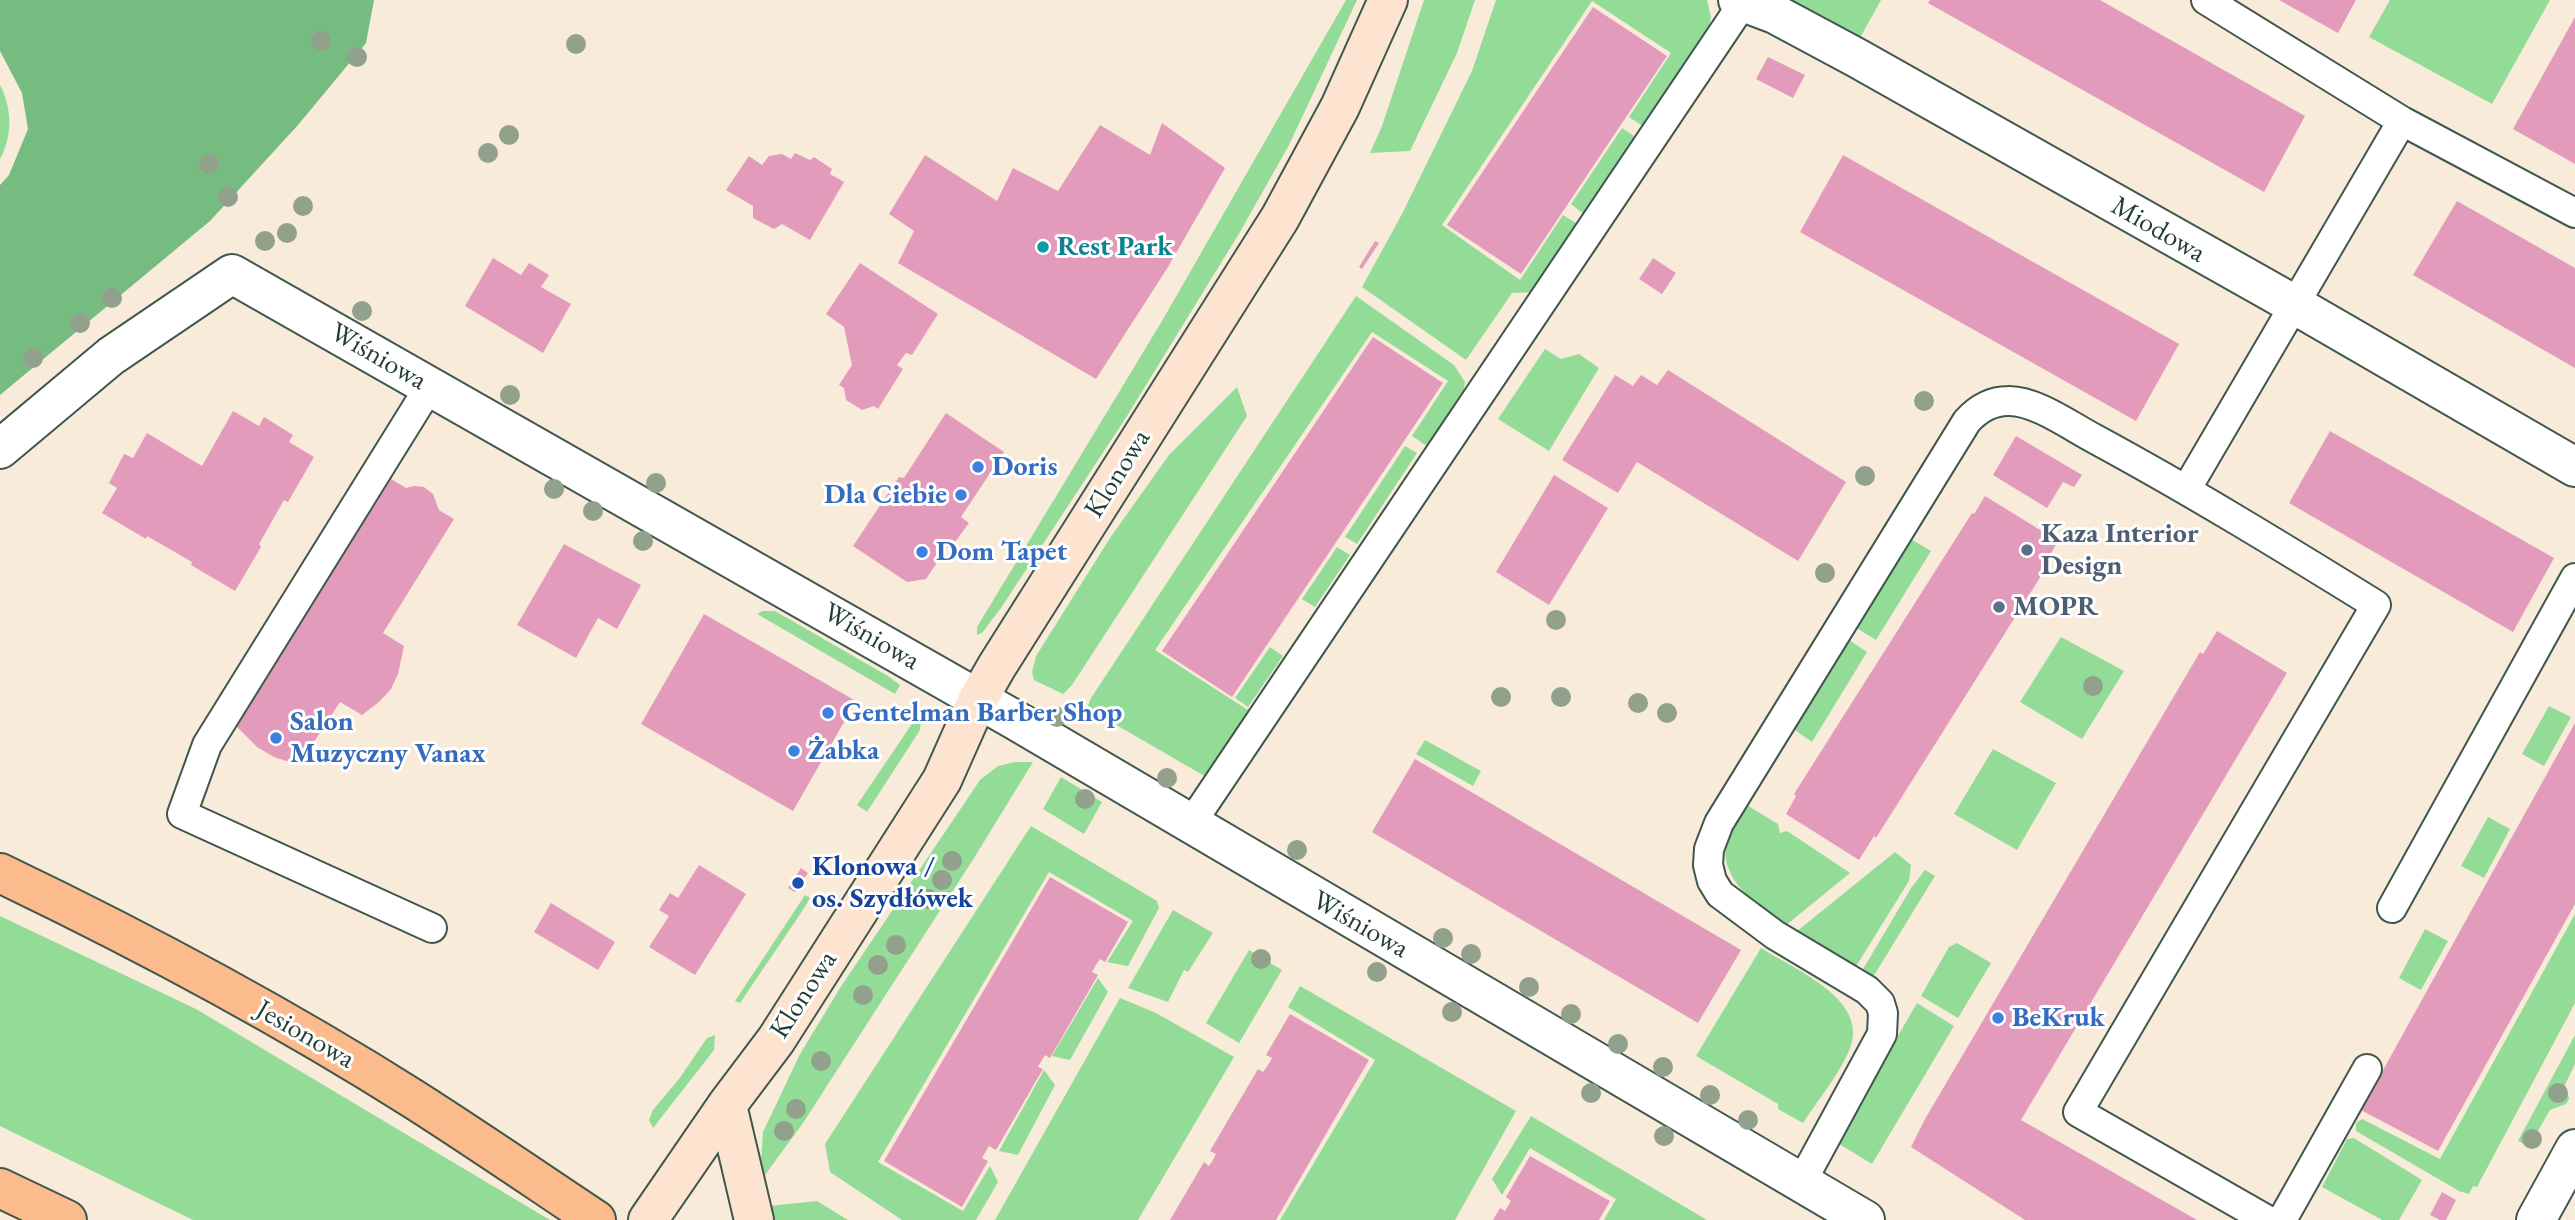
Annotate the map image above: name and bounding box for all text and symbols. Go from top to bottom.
street label: Miodowa [2105,190,2211,270]
place label: Rest Park [1057,230,1173,264]
marker: Rest Park [1035,239,1051,255]
street label: Wiśniowa [324,316,432,398]
street label: Klonowa [1078,424,1158,524]
place label: Doris [992,450,1057,484]
marker: Doris [970,459,986,475]
place label: Dla Ciebie [824,478,947,512]
marker: Dla Ciebie [953,487,969,503]
place label: Kaza Interior Design [2041,517,2198,583]
place label: Dom Tapet [936,535,1067,569]
marker: Kaza Interior Design [2019,542,2035,558]
marker: Dom Tapet [914,544,930,560]
place label: MOPR [2013,590,2098,624]
street label: Wiśniowa [817,596,925,678]
marker: MOPR [1991,599,2007,615]
place label: Gentelman Barber Shop [842,696,1122,730]
place label: Salon Muzyczny Vanax [290,705,486,771]
marker: Gentelman Barber Shop [820,705,836,721]
marker: Salon Muzyczny Vanax [268,730,284,746]
place label: Żabka [808,734,879,768]
marker: Żabka [786,743,802,759]
place label: Klonowa / os. Szydłówek [812,850,973,916]
marker: Klonowa / os. Szydłówek [790,875,806,891]
street label: Wiśniowa [1306,884,1414,966]
street label: Klonowa [763,945,845,1045]
street label: Jesionowa [250,993,360,1077]
place label: BeKruk [2012,1001,2105,1035]
marker: BeKruk [1990,1010,2006,1026]

